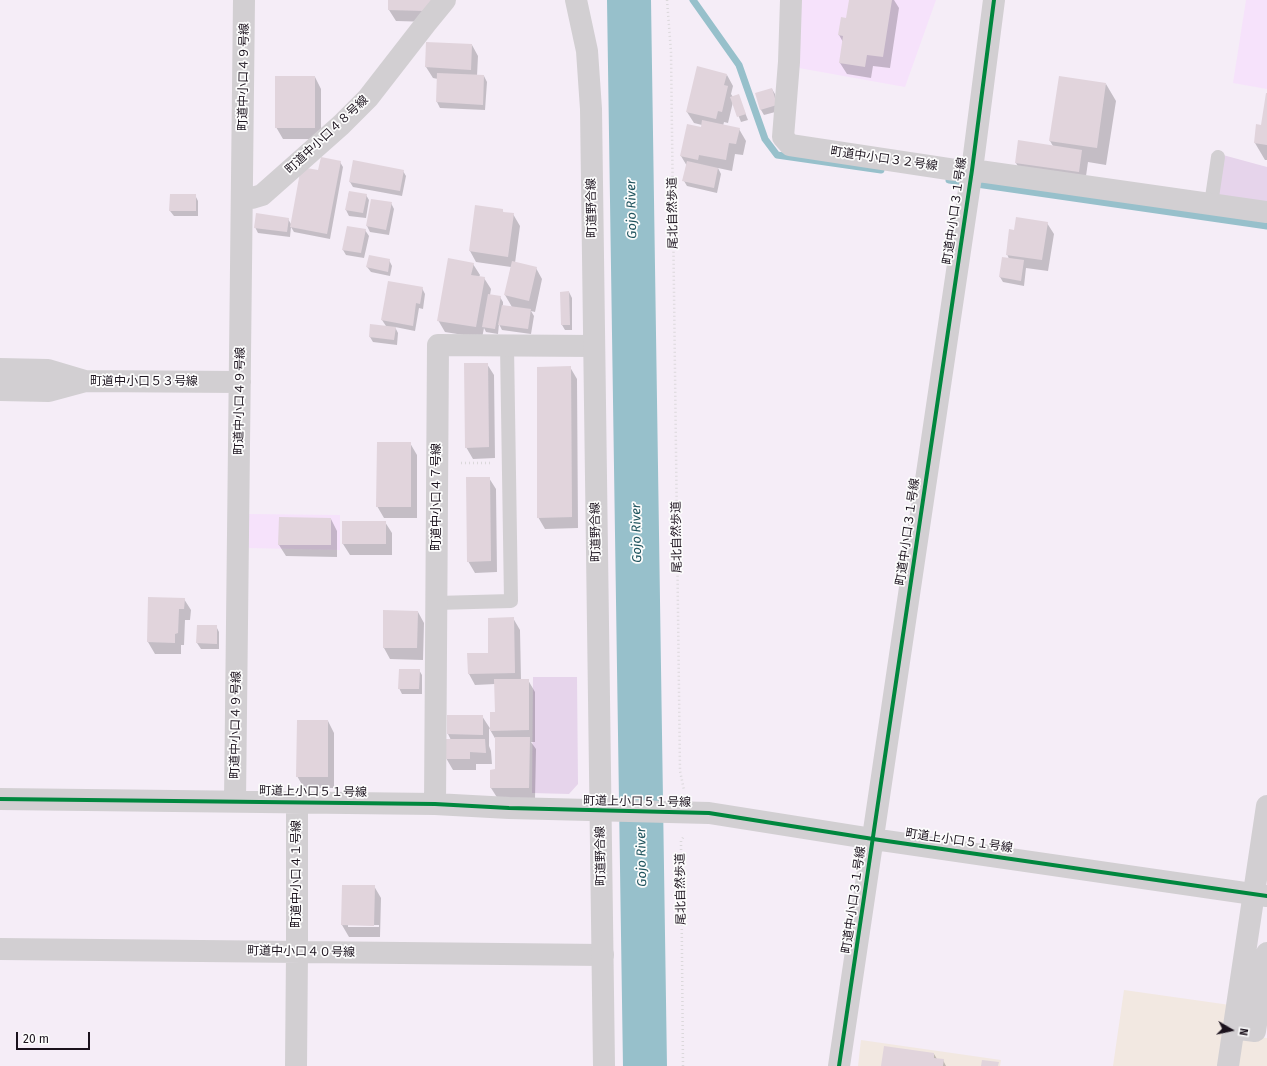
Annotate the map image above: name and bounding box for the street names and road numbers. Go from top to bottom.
street label: 町道中小口４９号線 [236,23,252,131]
street label: 町道中小口４８号線 [283,93,371,177]
street label: 町道中小口３２号線 [830,144,938,174]
street label: 町道中小口３１号線 [940,157,970,265]
street label: 尾北自然歩道 [665,177,681,249]
street label: 町道野合線 [584,178,600,238]
street label: 町道中小口４９号線 [232,347,248,455]
street label: 町道中小口５３号線 [90,375,198,389]
street label: 町道中小口４７号線 [430,443,444,551]
street label: 町道中小口３１号線 [893,478,923,586]
street label: 尾北自然歩道 [669,501,685,573]
street label: 町道野合線 [588,502,604,562]
street label: 町道中小口４９号線 [228,671,244,779]
street label: 町道上小口５１号線 [259,784,367,800]
street label: 町道上小口５１号線 [583,794,691,810]
street label: 町道中小口４１号線 [290,820,304,928]
street label: 町道野合線 [593,826,609,886]
street label: 町道上小口５１号線 [905,826,1013,856]
street label: 町道中小口３１号線 [839,846,869,954]
street label: 尾北自然歩道 [673,853,689,925]
street label: 町道中小口４０号線 [247,944,355,960]

